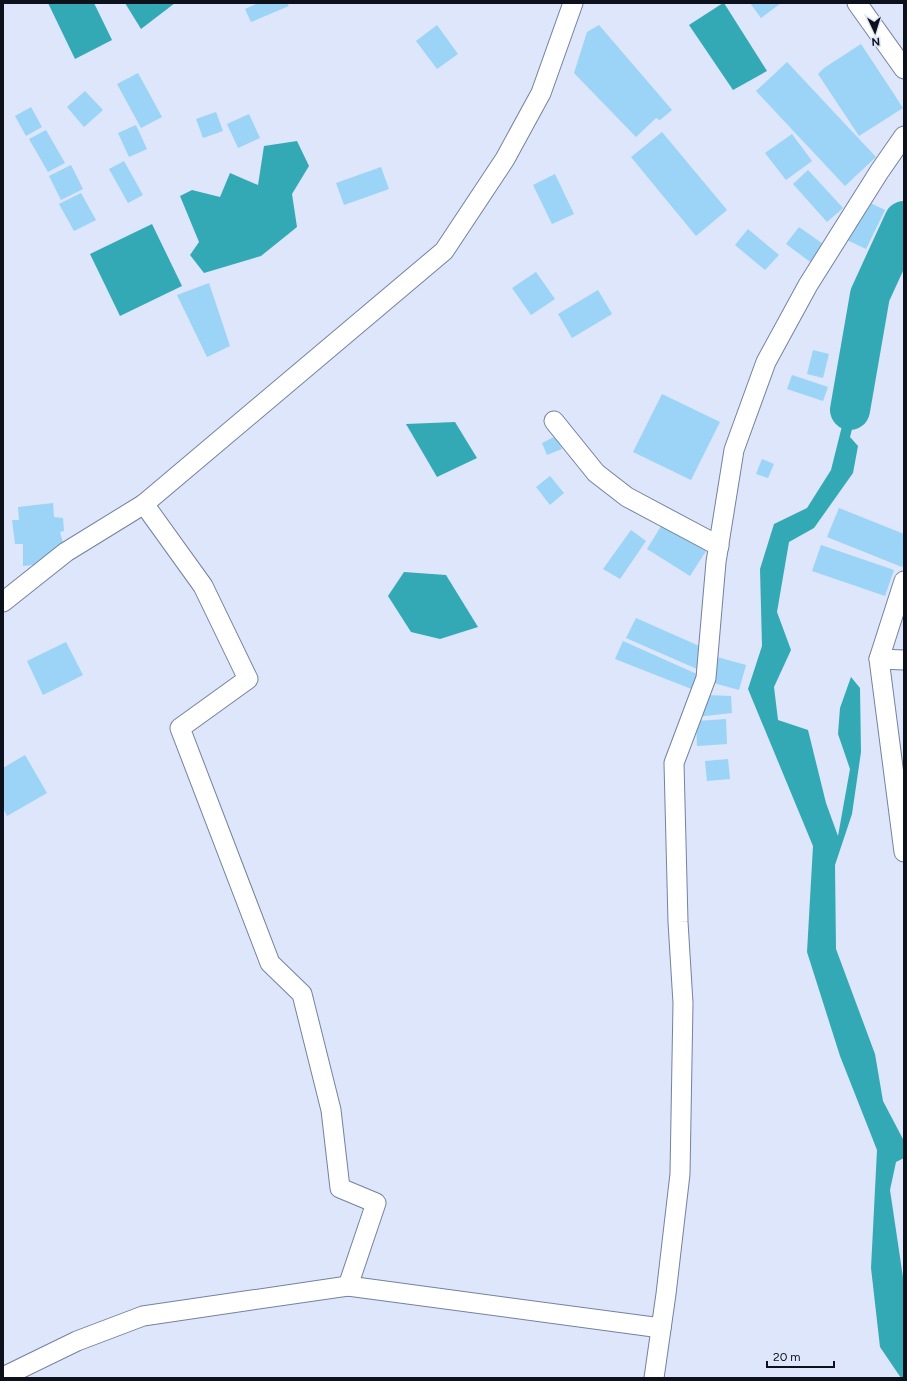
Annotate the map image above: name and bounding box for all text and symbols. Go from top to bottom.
north arrow [855,12,895,52]
text: N [871,35,880,48]
scale bar [767,1343,834,1369]
text: 20 m [773,1350,801,1364]

